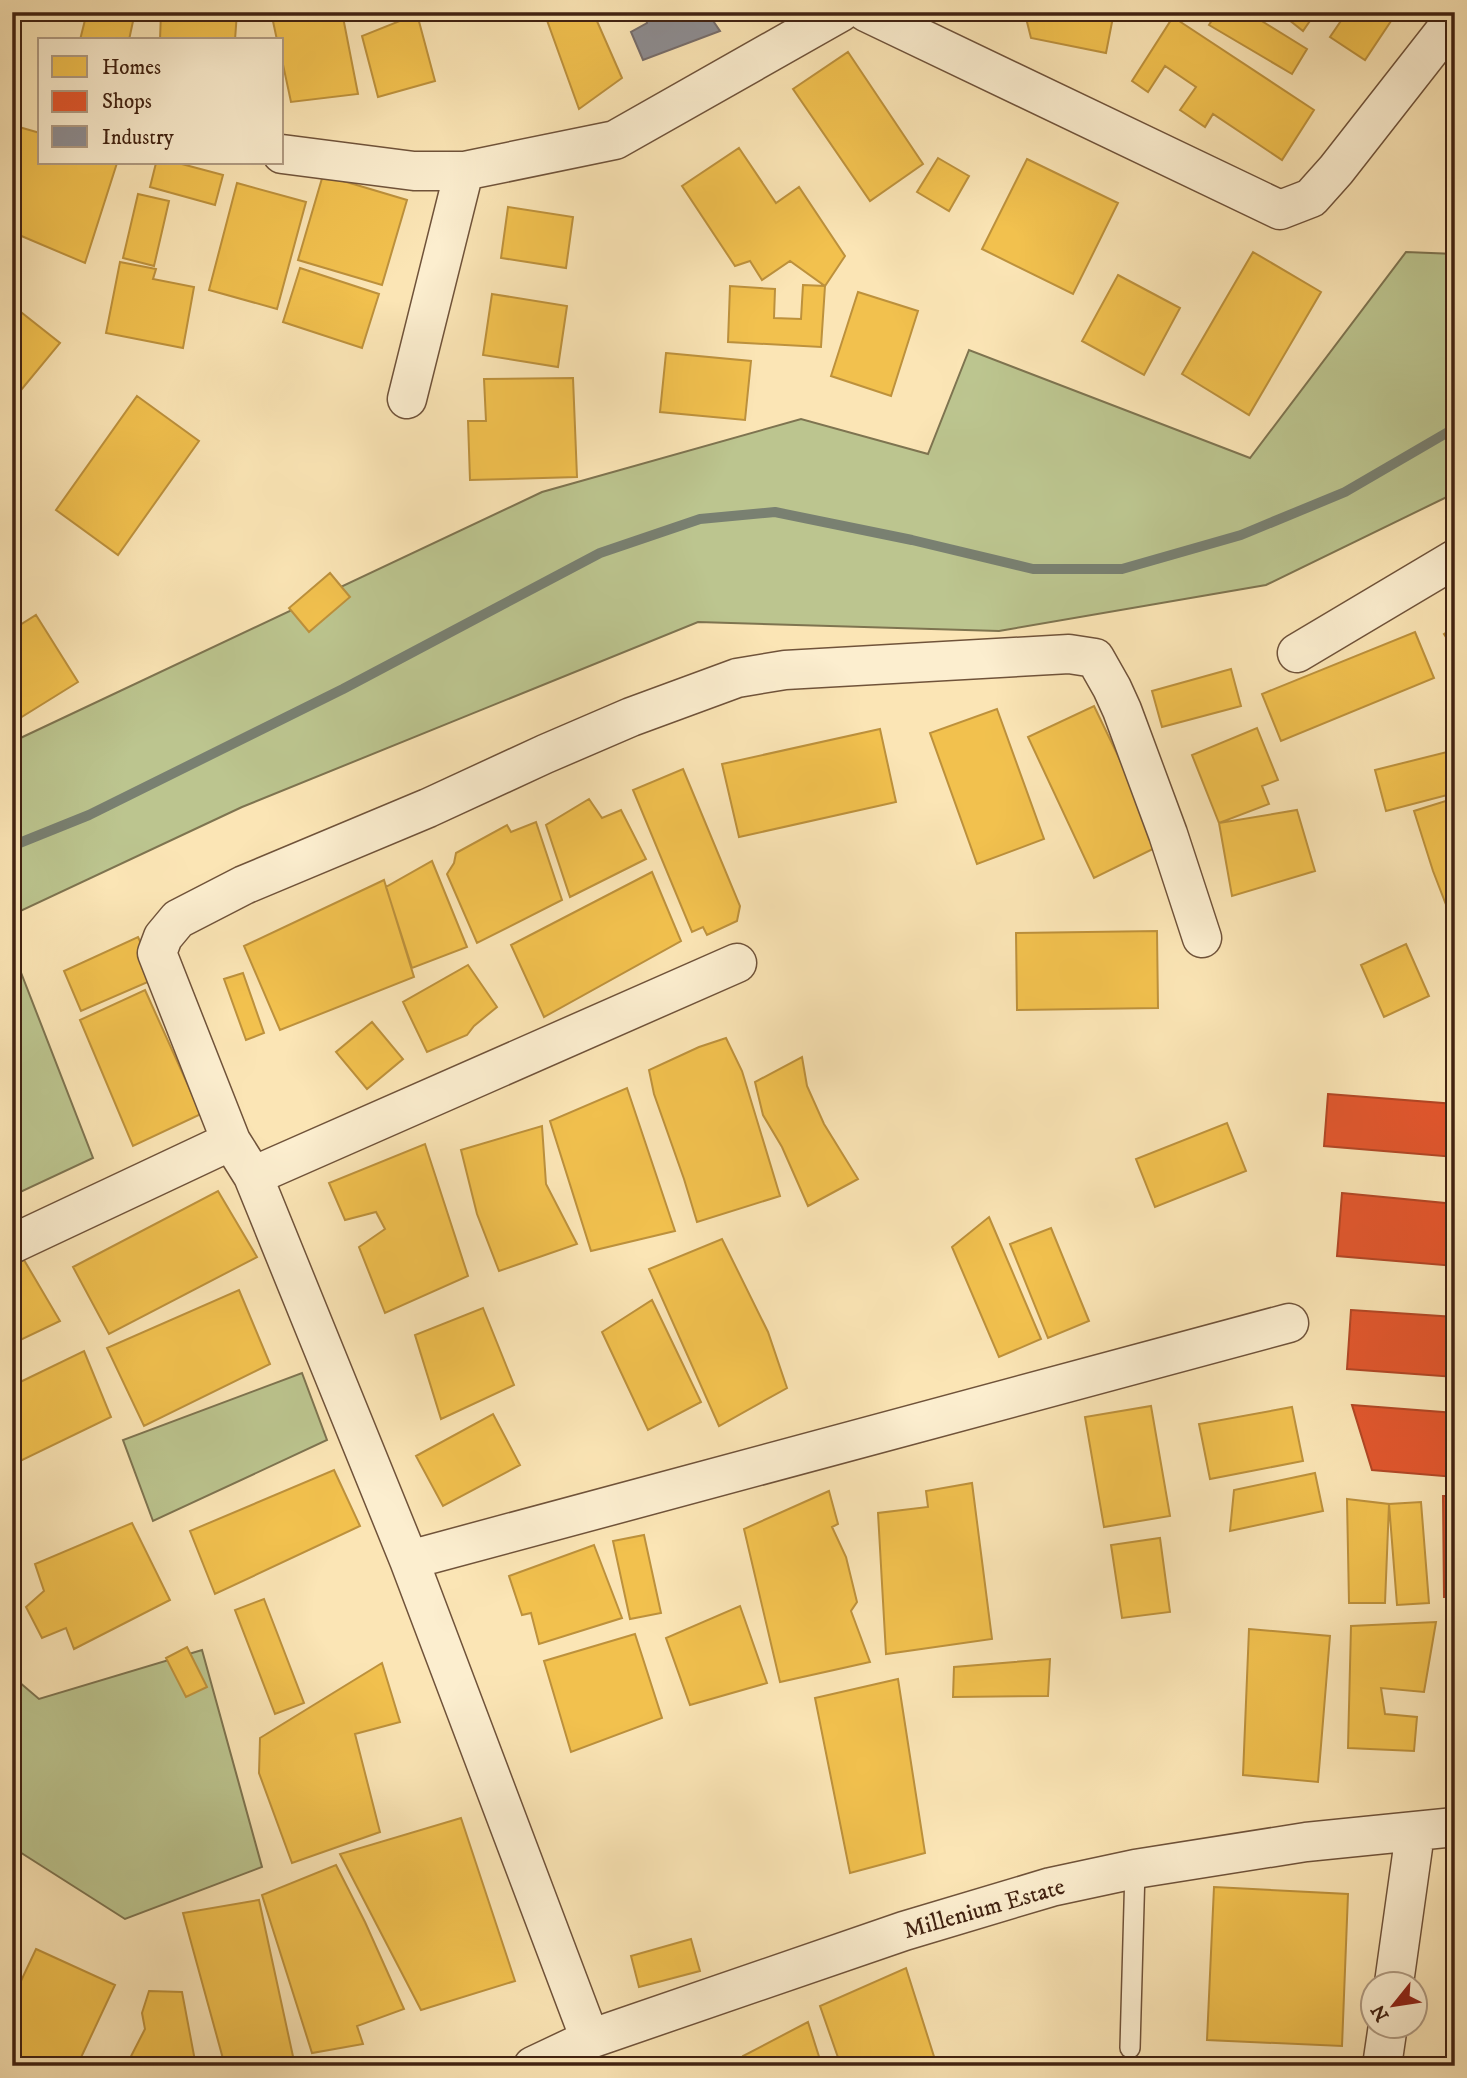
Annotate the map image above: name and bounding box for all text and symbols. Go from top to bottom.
legend [38,38,284,164]
text: Homes [102,55,161,81]
text: Shops [102,89,152,115]
text: Industry [102,125,175,151]
street label: Millenium Estate [900,1872,1068,1946]
north arrow [1358,1969,1428,2039]
text: N [1367,2000,1394,2025]

